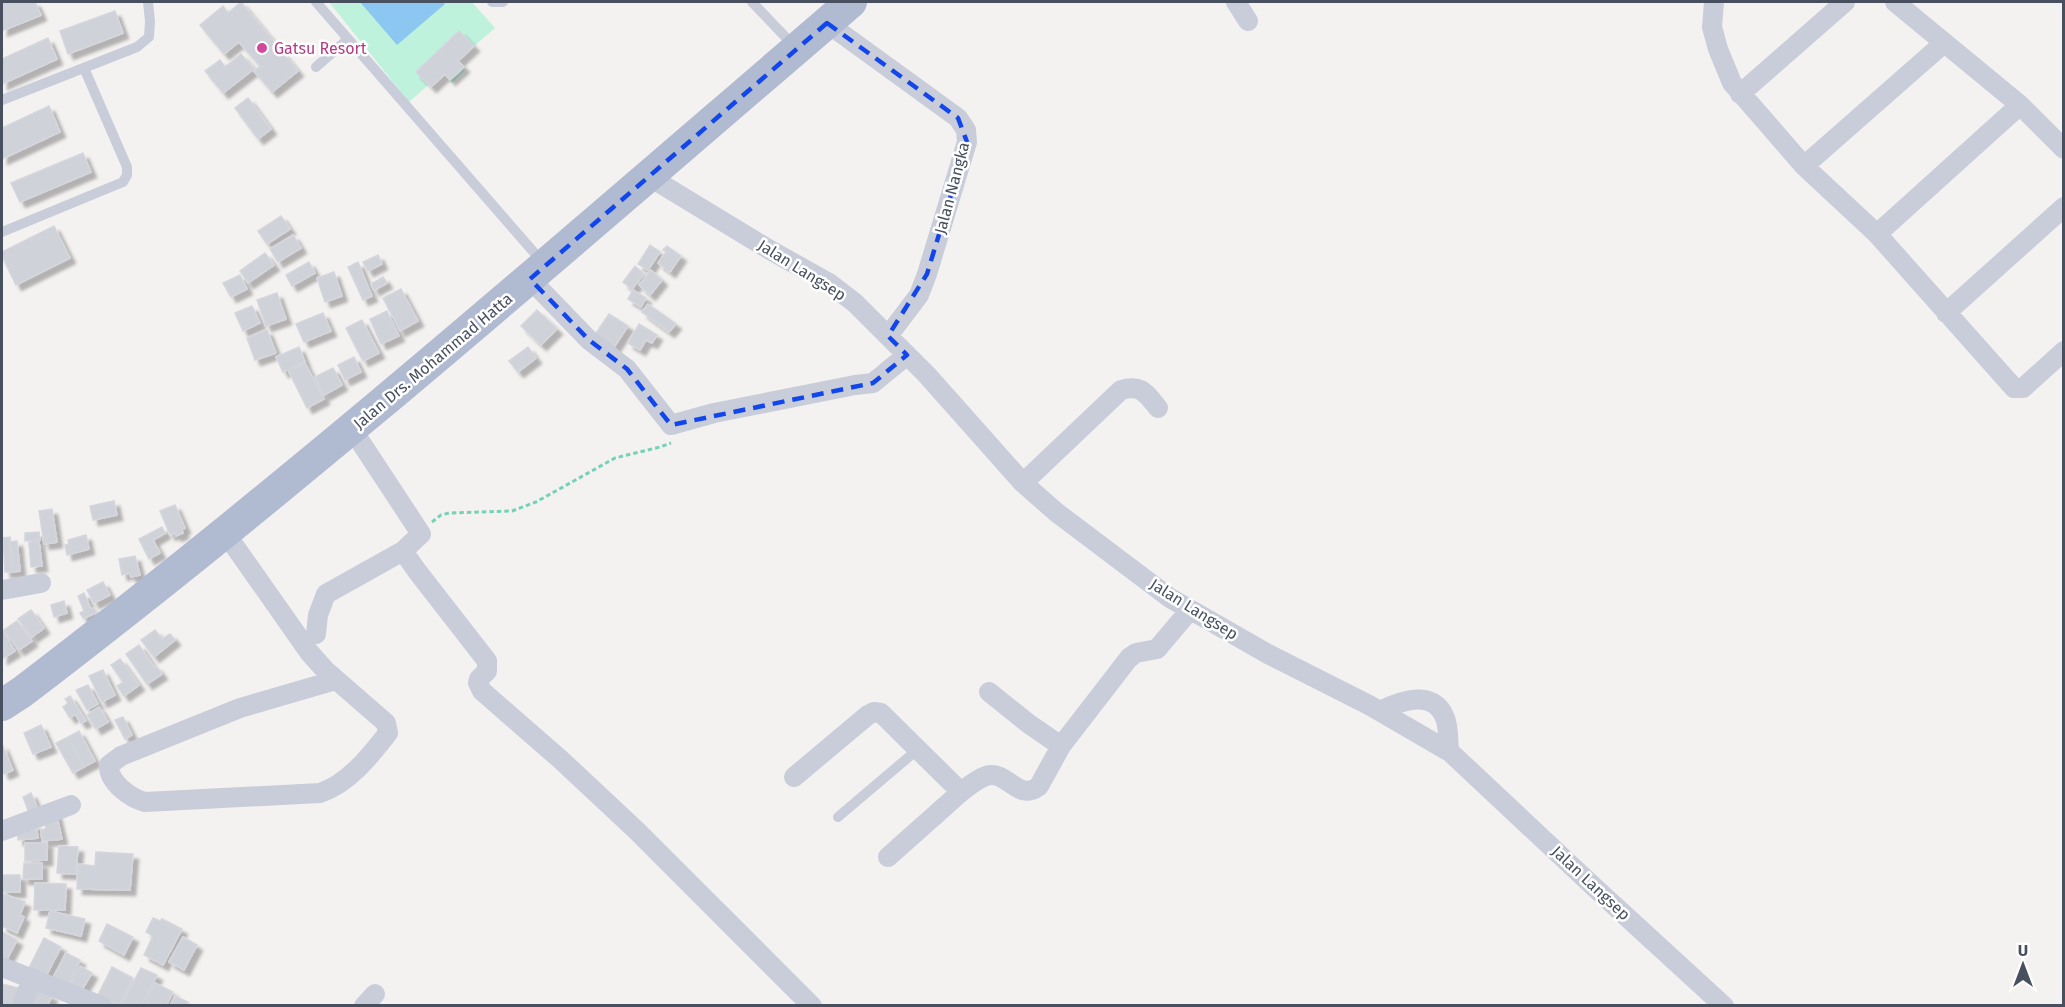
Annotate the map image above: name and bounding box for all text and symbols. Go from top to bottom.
place label: Gatsu Resort [274,39,367,58]
marker: Gatsu Resort [255,41,269,55]
street label: Jalan Nangka [931,140,973,236]
street label: Jalan Langsep [754,235,850,305]
street label: Jalan Drs. Mohammad Hatta [350,289,516,433]
street label: Jalan Langsep [1146,574,1242,644]
street label: Jalan Langsep [1548,842,1634,924]
north arrow [1993,935,2053,995]
text: U [2018,941,2028,960]

